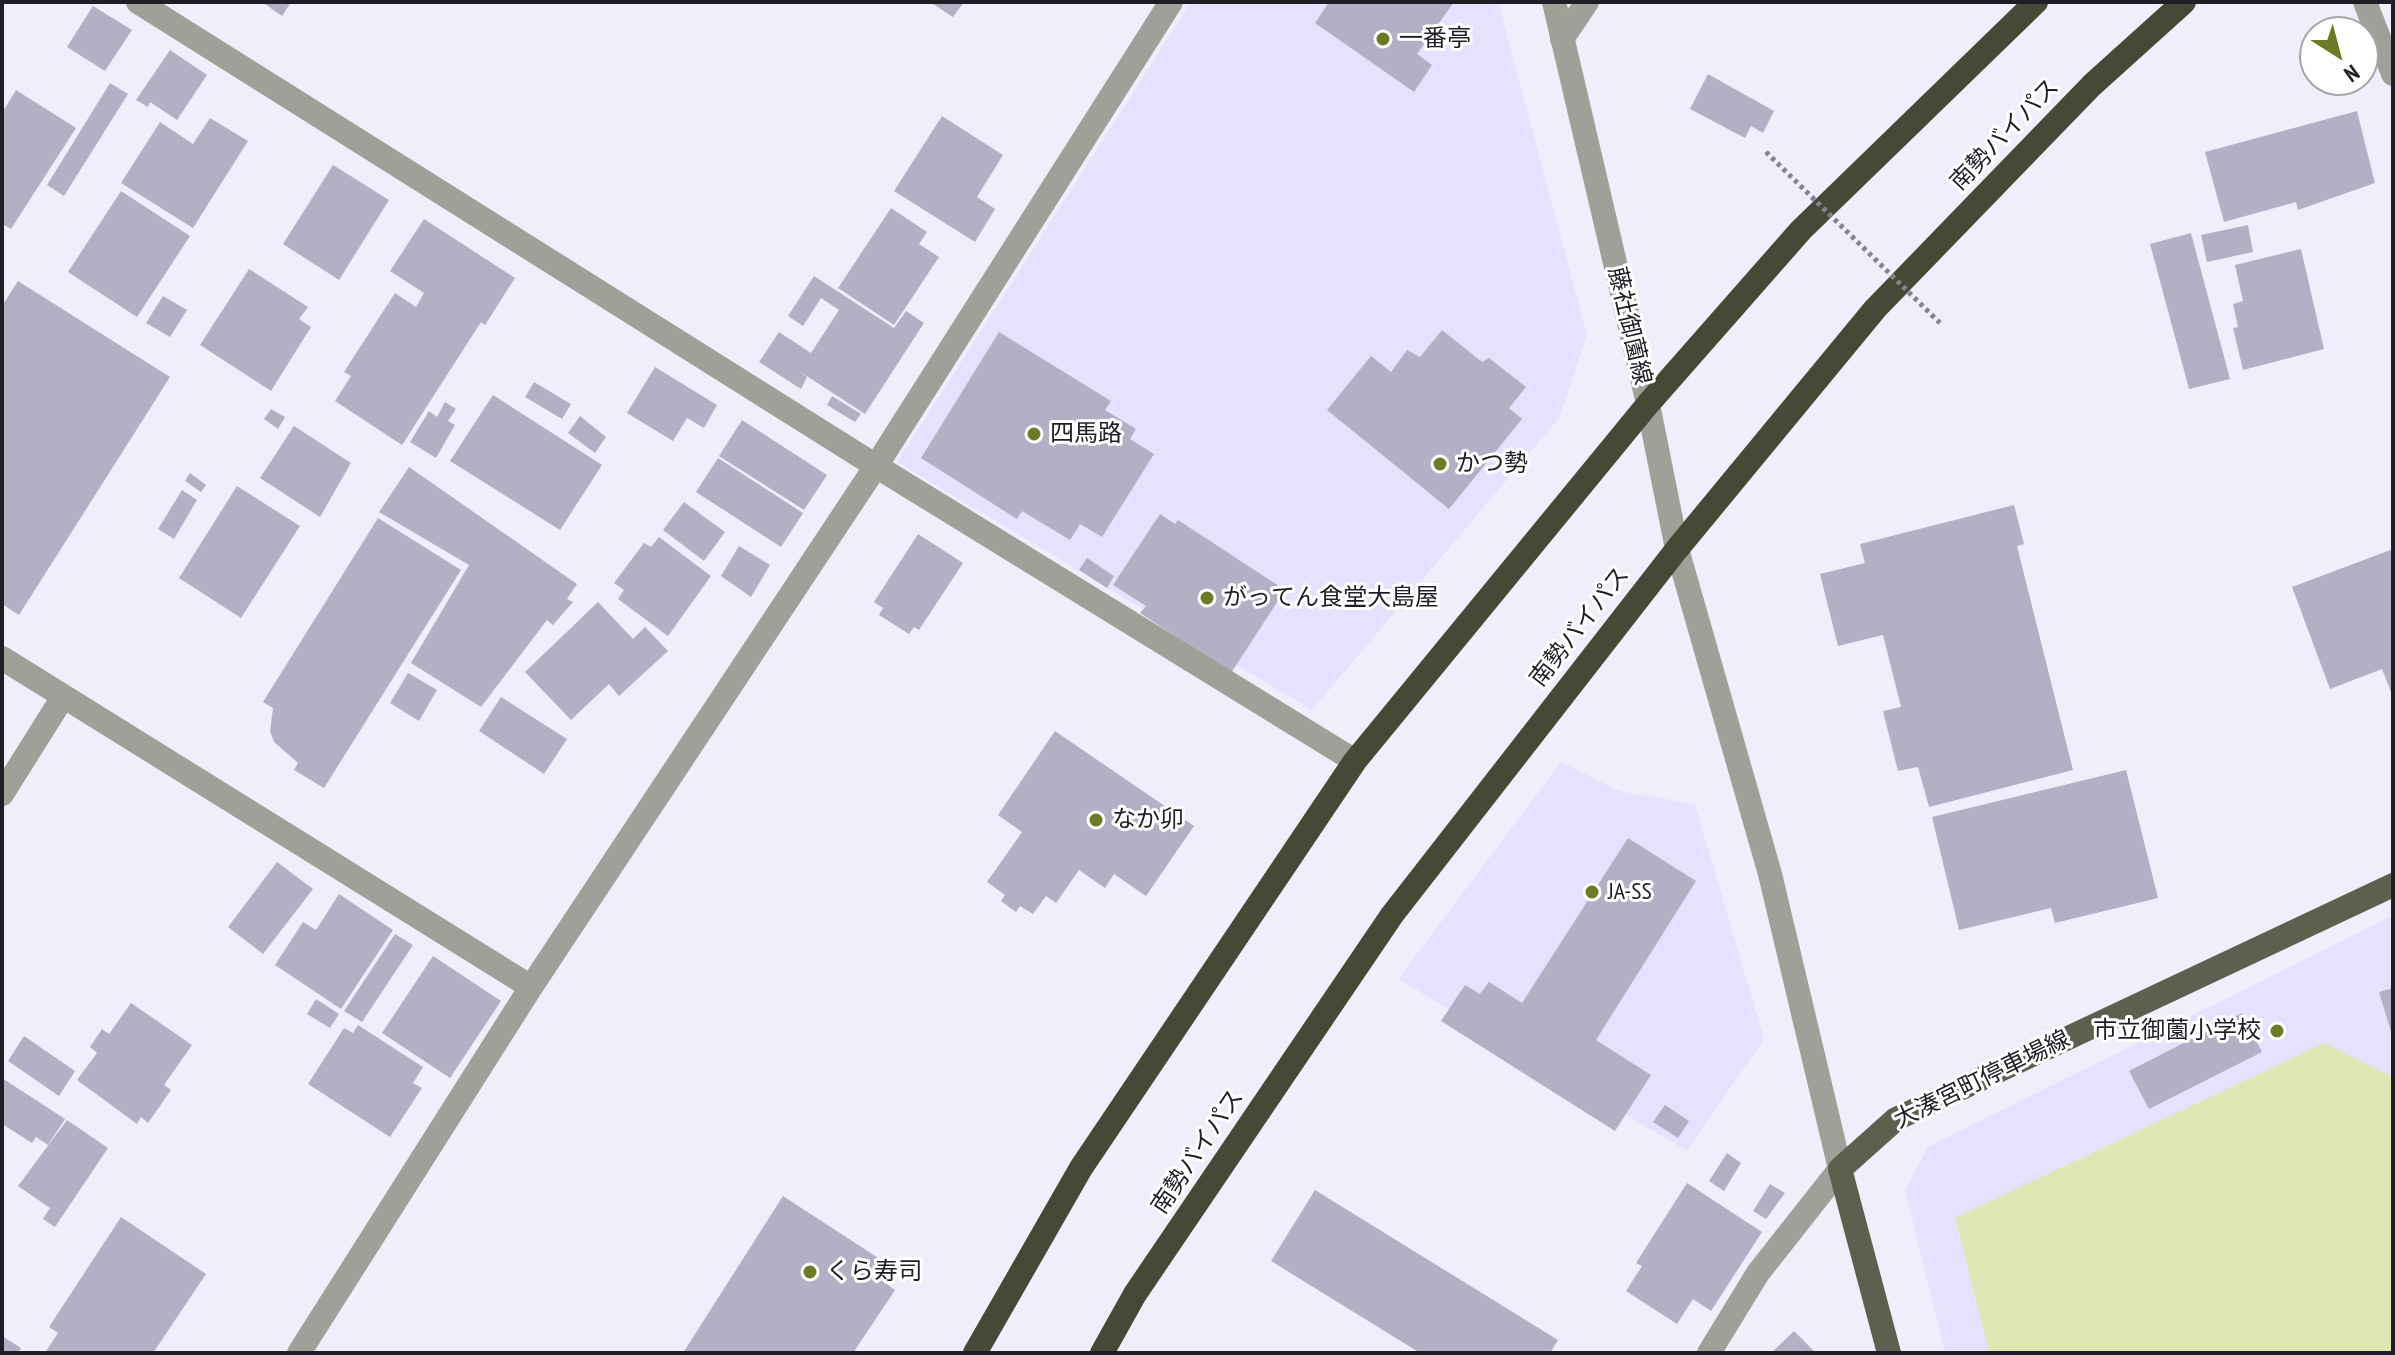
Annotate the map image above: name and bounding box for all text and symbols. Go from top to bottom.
north arrow [2299,16,2379,96]
place label: 一番亭 [1399,25,1471,53]
marker: 一番亭 [1374,30,1392,48]
text: N [2339,59,2365,89]
street label: 南勢バイパス [1945,73,2065,197]
street label: 藤社御薗線 [1601,264,1657,388]
place label: 四馬路 [1050,420,1122,448]
marker: 四馬路 [1025,425,1043,443]
place label: かつ勢 [1456,450,1528,478]
marker: かつ勢 [1431,455,1449,473]
street label: 南勢バイパス [1524,561,1636,693]
place label: がってん食堂大島屋 [1223,584,1439,612]
marker: がってん食堂大島屋 [1198,589,1216,607]
place label: なか卯 [1112,806,1184,834]
marker: なか卯 [1087,811,1105,829]
place label: JA-SS [1608,878,1652,906]
marker: JA-SS [1583,883,1601,901]
place label: 市立御薗小学校 [2093,1017,2261,1045]
marker: 市立御薗小学校 [2268,1022,2286,1040]
street label: 大湊宮町停車場線 [1889,1025,2075,1135]
street label: 南勢バイパス [1146,1084,1250,1220]
place label: くら寿司 [826,1258,922,1286]
marker: くら寿司 [801,1263,819,1281]

